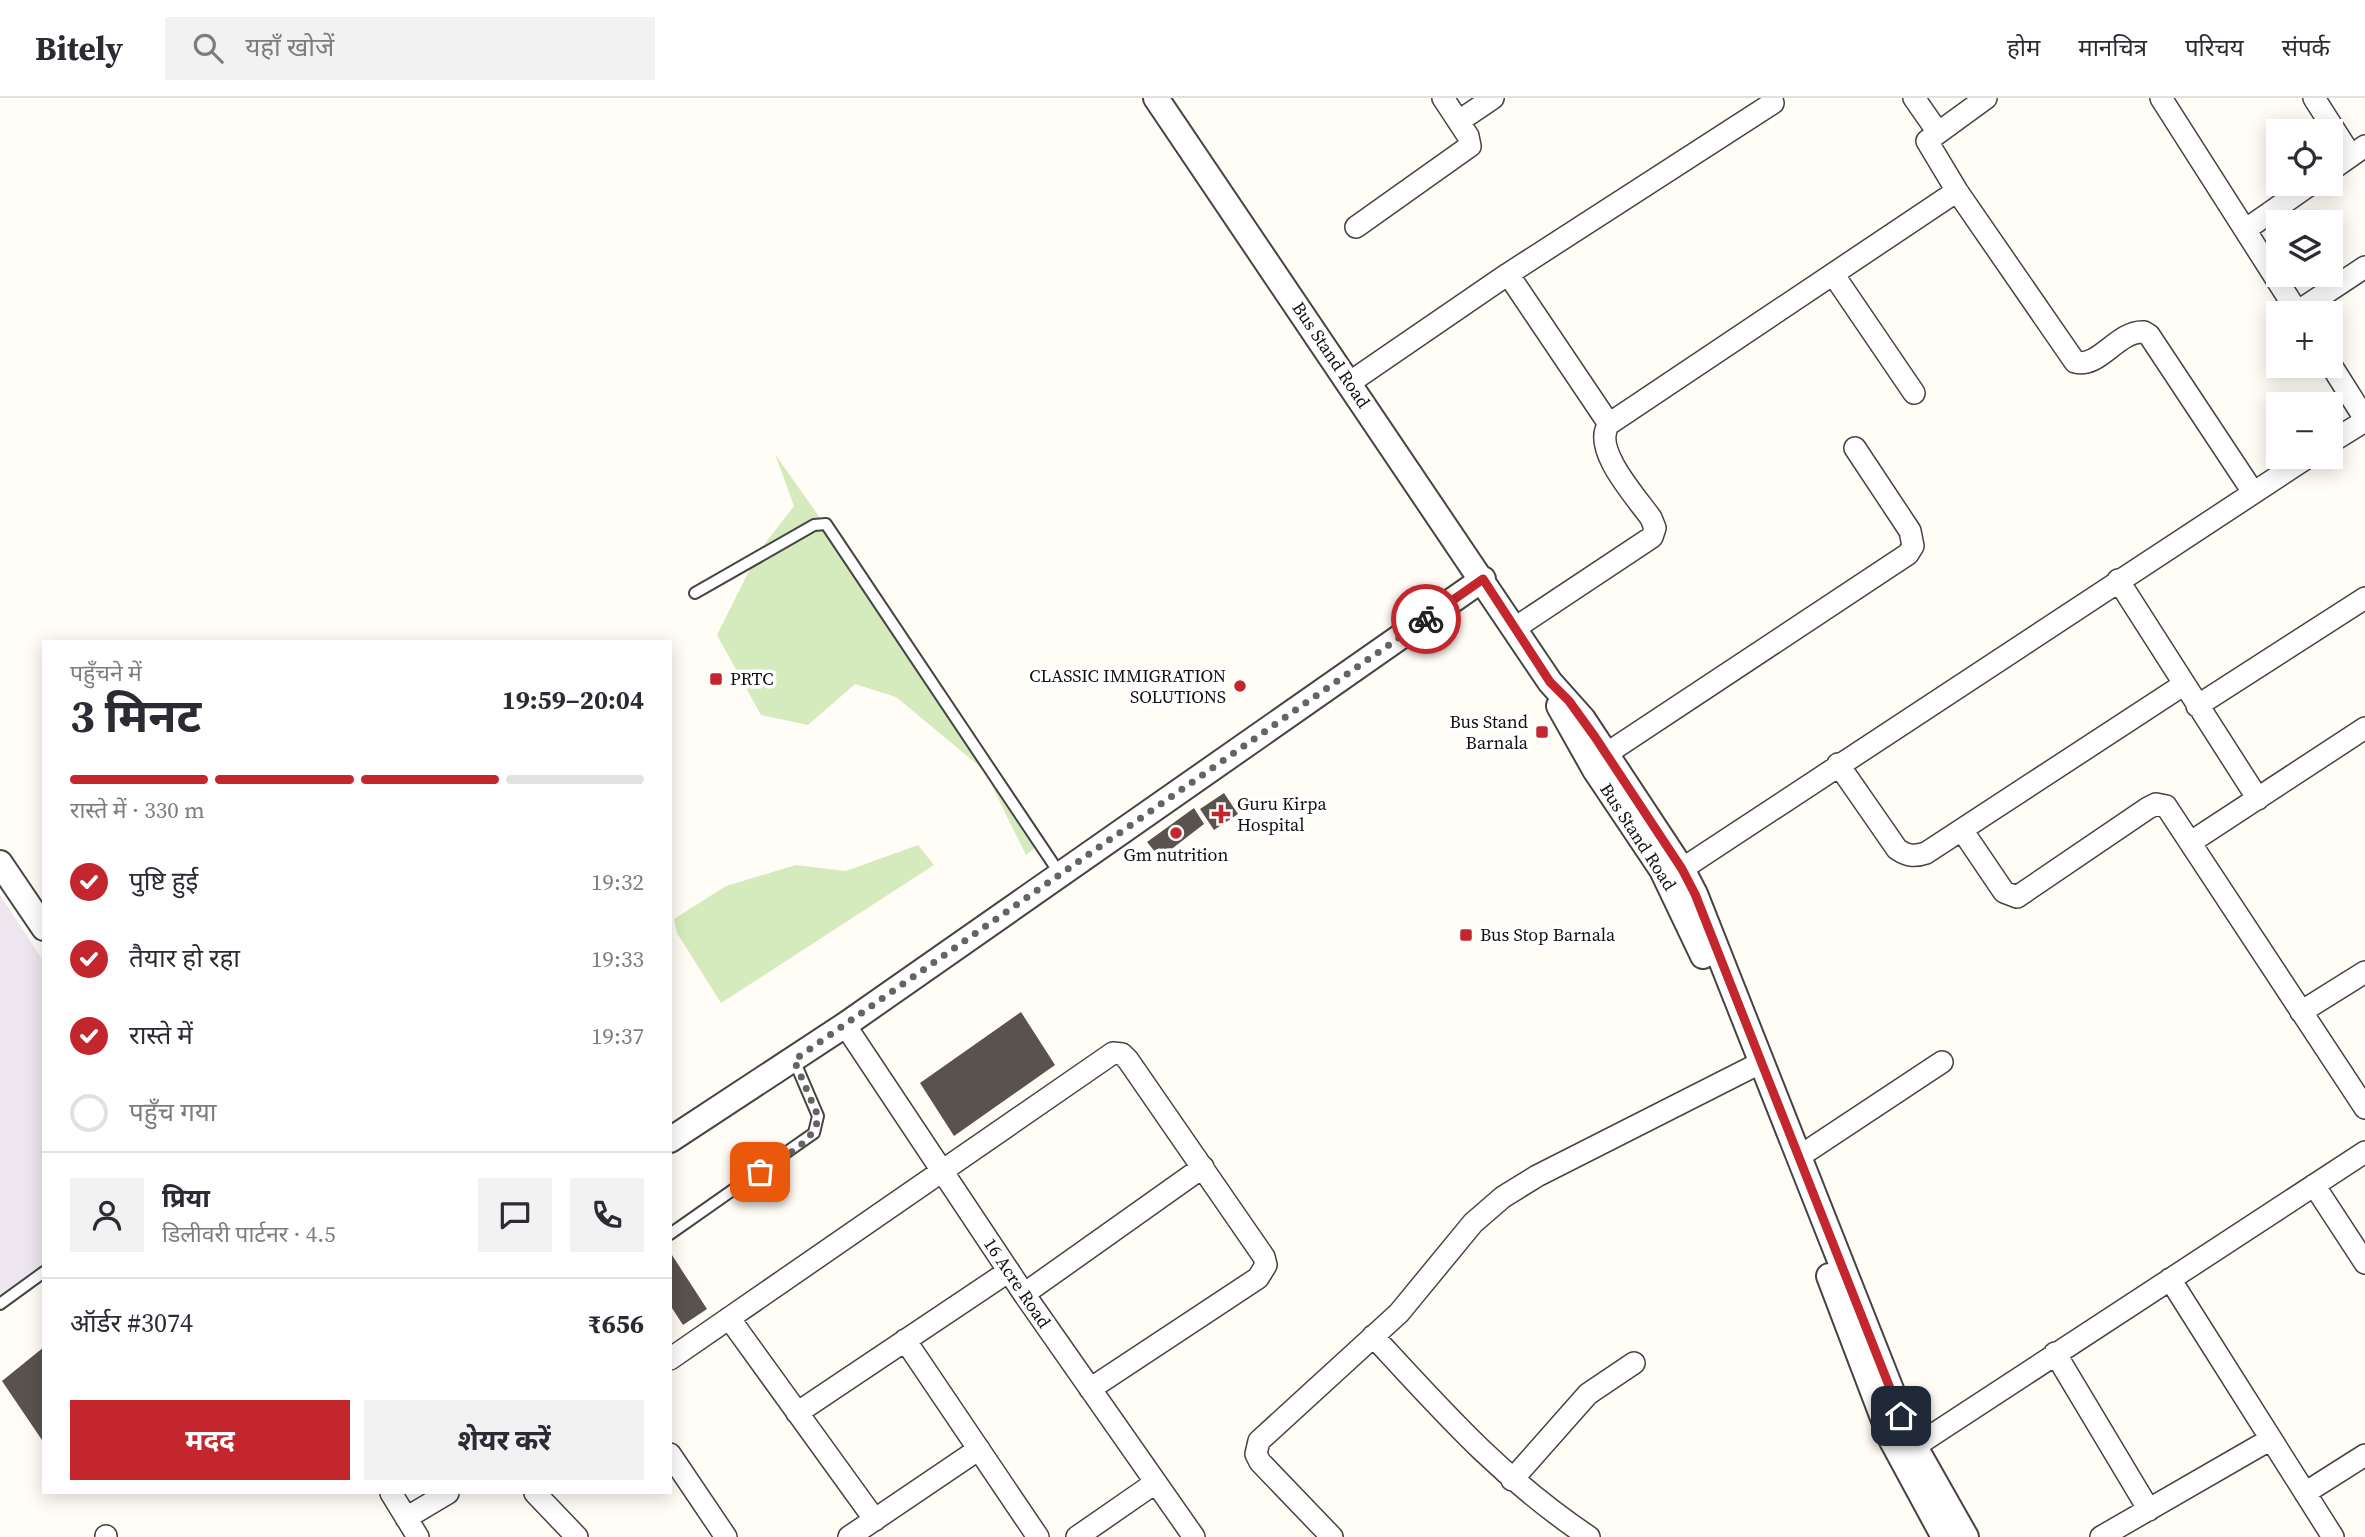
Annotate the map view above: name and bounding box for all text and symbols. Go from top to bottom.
search box [165,17,655,80]
text: Bitely [35,26,123,71]
icon: search [189,29,227,67]
text: यहाँ खोजें [245,29,334,65]
text: होम [2007,31,2040,64]
text: मानचित्र [2078,31,2147,64]
text: परिचय [2185,31,2244,64]
text: संपर्क [2282,31,2330,64]
map controls [2266,119,2343,469]
button: locate [2266,119,2343,196]
button: layers [2266,210,2343,287]
street label: Bus Stand Road [1287,297,1376,413]
button: + [2266,301,2343,378]
button: − [2266,392,2343,469]
courier [1391,584,1461,654]
icon: bike [1407,600,1445,638]
text: पहुँचने में [70,657,142,689]
place label: CLASSIC IMMIGRATION SOLUTIONS [1029,663,1226,709]
place label: PRTC [730,666,774,691]
marker: PRTC [708,671,724,687]
marker: CLASSIC IMMIGRATION SOLUTIONS [1232,678,1248,694]
text: 19:59–20:04 [502,682,644,718]
text: 3 मिनट [70,684,201,747]
place label: Bus Stand Barnala [1449,709,1529,755]
marker: Bus Stand Barnala [1534,724,1550,740]
street label: Bus Stand Road [1594,778,1683,895]
place label: Guru Kirpa Hospital [1237,791,1328,837]
text: रास्ते में · 330 m [70,794,205,826]
marker: Guru Kirpa Hospital [1211,804,1231,824]
marker: Gm nutrition [1168,825,1184,841]
place label: Gm nutrition [1124,842,1229,867]
icon: check [70,863,108,901]
text: पुष्टि हुई [129,863,198,899]
text: 19:32 [591,866,644,898]
place label: Bus Stop Barnala [1480,922,1616,947]
marker: Bus Stop Barnala [1458,927,1474,943]
icon: check [70,940,108,978]
text: तैयार हो रहा [129,940,240,976]
text: 19:33 [591,943,644,975]
icon: check [70,1017,108,1055]
text: रास्ते में [129,1017,193,1053]
text: 19:37 [591,1020,644,1052]
text: पहुँच गया [129,1094,217,1130]
pin [730,1142,790,1202]
icon: bag [741,1153,779,1191]
button: person [70,1178,144,1252]
button: chat [478,1178,552,1252]
button: phone [570,1178,644,1252]
text: प्रिया [162,1180,210,1216]
text: डिलीवरी पार्टनर · 4.5 [162,1218,336,1250]
street label: 16 Acre Road [978,1233,1057,1333]
text: ऑर्डर #3074 [70,1305,193,1341]
text: ₹656 [588,1306,644,1342]
pin [1871,1386,1931,1446]
icon: home [1882,1397,1920,1435]
button: मदद [70,1400,350,1480]
button: शेयर करें [364,1400,644,1480]

